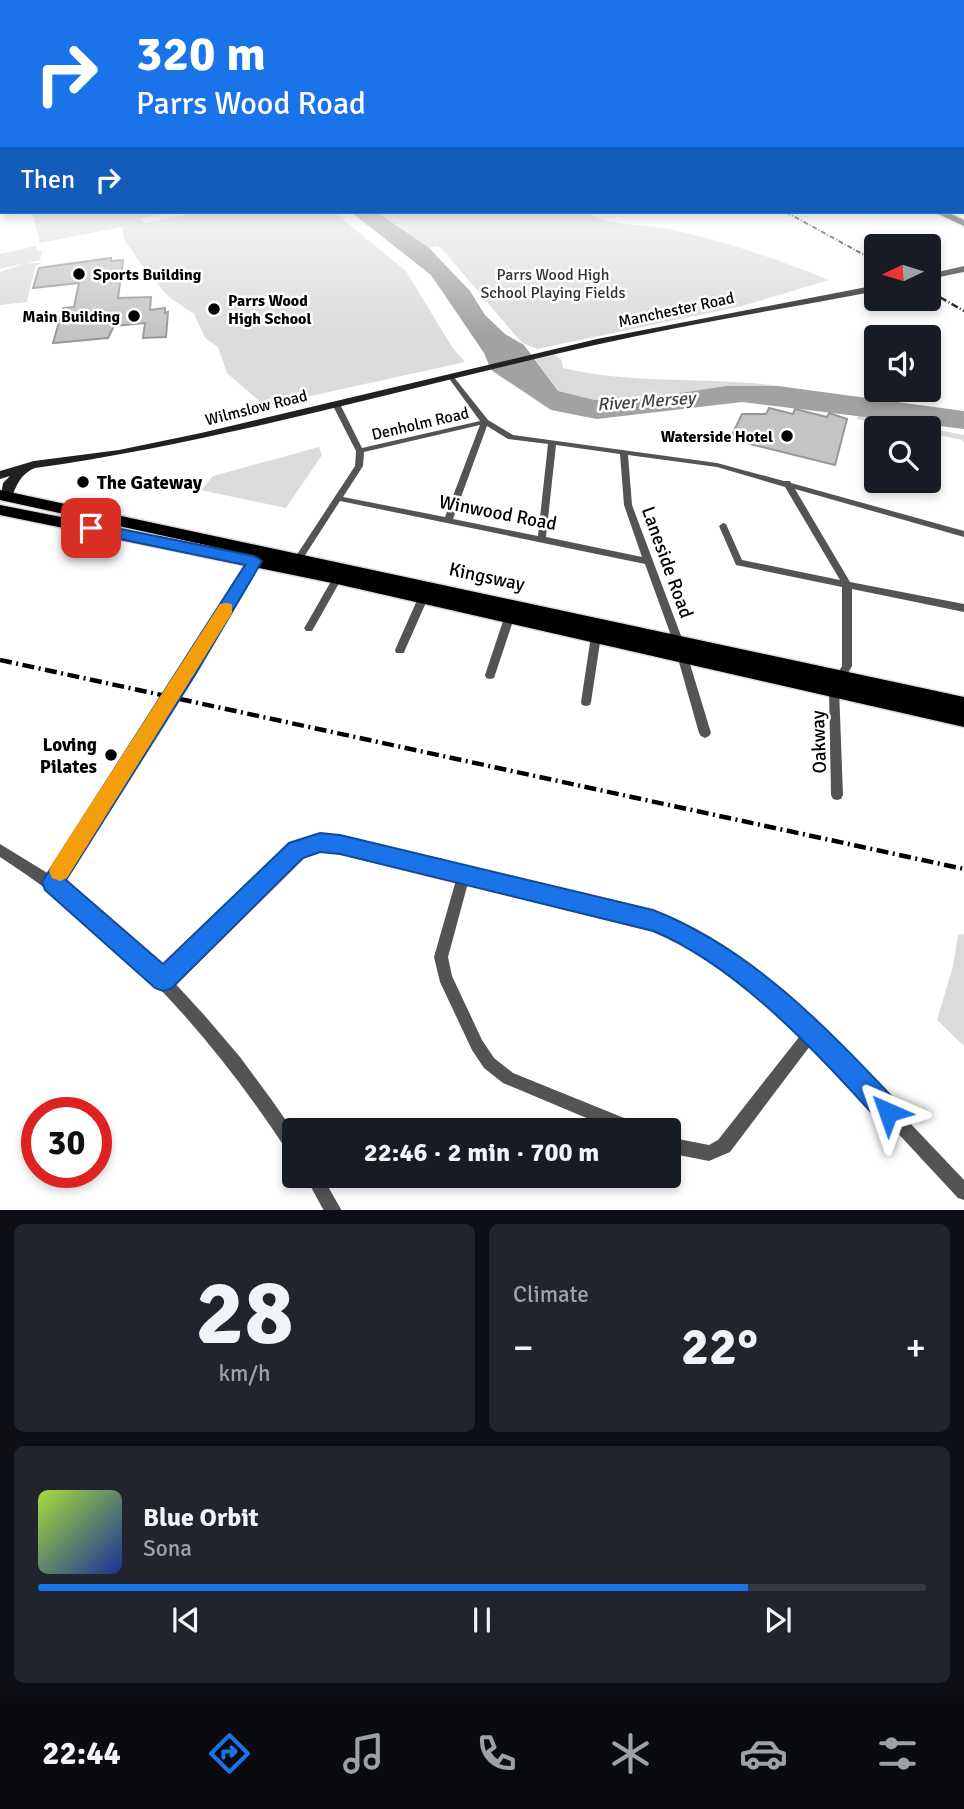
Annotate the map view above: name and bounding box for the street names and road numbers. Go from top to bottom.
street label: Manchester Road [616,288,736,332]
street label: Wilmslow Road [203,386,309,430]
street label: Denholm Road [370,403,471,445]
street label: Winwood Road [437,490,559,536]
street label: Laneside Road [636,503,698,621]
street label: Kingsway [447,557,527,597]
street label: Oakway [806,710,832,774]

